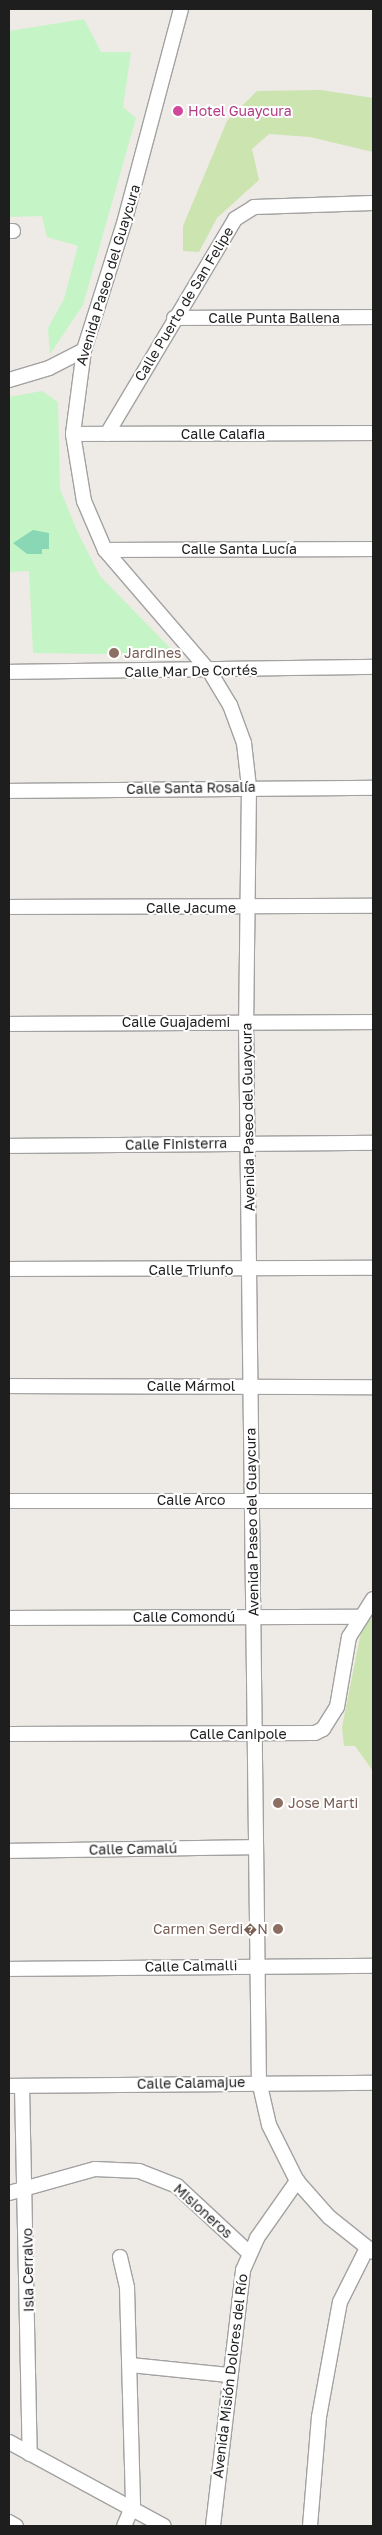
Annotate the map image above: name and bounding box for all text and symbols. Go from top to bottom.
place label: Hotel Guaycura [188,103,292,119]
marker: Hotel Guaycura [172,105,184,117]
street label: Avenida Paseo del Guaycura [72,182,144,368]
street label: Calle Puerto de San Felipe [131,224,237,384]
street label: Calle Punta Ballena [208,310,340,326]
street label: Calle Calafia [181,426,265,442]
street label: Calle Santa Lucía [181,541,297,557]
place label: Jardines [124,645,182,661]
marker: Jardines [108,647,120,659]
street label: Calle Mar De Cortés [124,661,258,681]
street label: Calle Santa Rosalía [126,778,256,798]
street label: Calle Jacume [146,900,236,916]
street label: Calle Guajademi [122,1014,230,1030]
street label: Avenida Paseo del Guaycura [238,1023,258,1211]
street label: Calle Finisterra [125,1135,227,1153]
street label: Calle Triunfo [149,1262,233,1278]
street label: Calle Mármol [147,1378,235,1394]
street label: Avenida Paseo del Guaycura [242,1428,262,1616]
street label: Calle Arco [157,1492,225,1508]
street label: Calle Comondú [133,1609,235,1625]
street label: Calle Canipole [189,1726,287,1742]
place label: Jose Marti [288,1795,358,1811]
marker: Jose Marti [272,1797,284,1809]
street label: Calle Camalú [89,1840,177,1858]
place label: Carmen Serdi�N [153,1921,268,1937]
marker: Carmen Serdi�N [272,1923,284,1935]
street label: Calle Calmalli [144,1957,238,1975]
street label: Calle Calamajue [137,2074,245,2092]
street label: Misioneros [170,2180,236,2242]
street label: Isla Cerralvo [19,2228,37,2312]
street label: Avenida Misión Dolores del Río [209,2273,251,2479]

